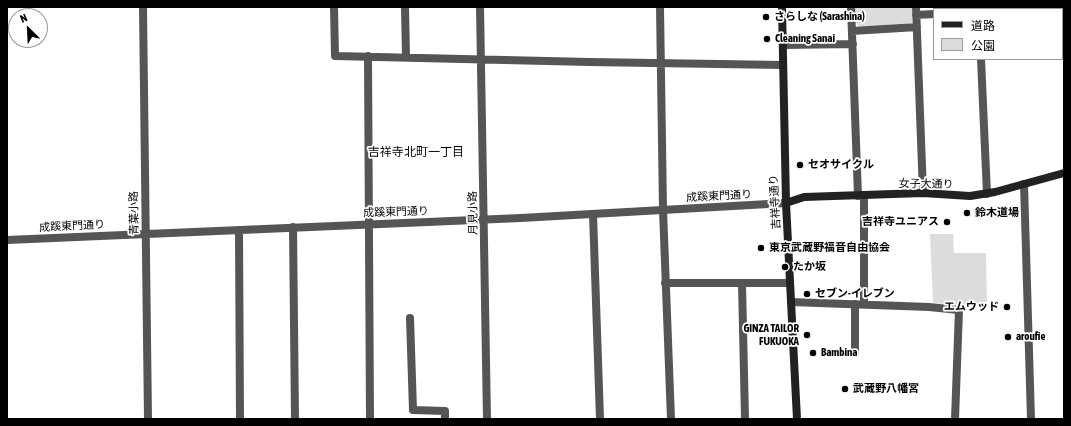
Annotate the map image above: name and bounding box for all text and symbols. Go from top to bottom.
north arrow [8,8,48,48]
legend [933,8,1063,60]
place label: さらしな (Sarashina) [774,10,865,24]
text: N [18,11,29,25]
marker: さらしな (Sarashina) [761,12,771,22]
text: 道路 [971,19,995,33]
place label: Cleaning Sanai [775,32,835,46]
marker: Cleaning Sanai [762,34,772,44]
text: 公園 [971,39,995,53]
district label: 吉祥寺北町一丁目 [368,145,464,159]
place label: セオサイクル [808,158,874,172]
marker: セオサイクル [795,160,805,170]
street label: 吉祥寺通り [767,174,783,230]
street label: 女子大通り [898,177,954,191]
street label: 成蹊東門通り [686,188,752,204]
street label: 青葉小路 [127,191,141,235]
street label: 月見小路 [466,191,480,235]
street label: 成蹊東門通り [363,204,429,220]
place label: 鈴木道場 [975,206,1019,220]
marker: 鈴木道場 [962,208,972,218]
place label: 吉祥寺ユニアス [862,215,939,229]
marker: 吉祥寺ユニアス [942,217,952,227]
street label: 成蹊東門通り [39,218,105,234]
place label: 東京武蔵野福音自由協会 [769,241,890,255]
marker: 東京武蔵野福音自由協会 [756,243,766,253]
place label: たか坂 [793,260,826,274]
marker: たか坂 [780,262,790,272]
place label: セブン-イレブン [815,287,895,301]
marker: セブン-イレブン [802,289,812,299]
place label: エムウッド [944,300,999,314]
marker: エムウッド [1002,302,1012,312]
place label: GINZA TAILOR FUKUOKA [743,322,799,348]
marker: GINZA TAILOR FUKUOKA [802,330,812,340]
place label: aroufie [1016,330,1045,344]
marker: aroufie [1003,332,1013,342]
place label: Bambina [821,346,857,360]
marker: Bambina [808,348,818,358]
place label: 武蔵野八幡宮 [853,382,919,396]
marker: 武蔵野八幡宮 [840,384,850,394]

